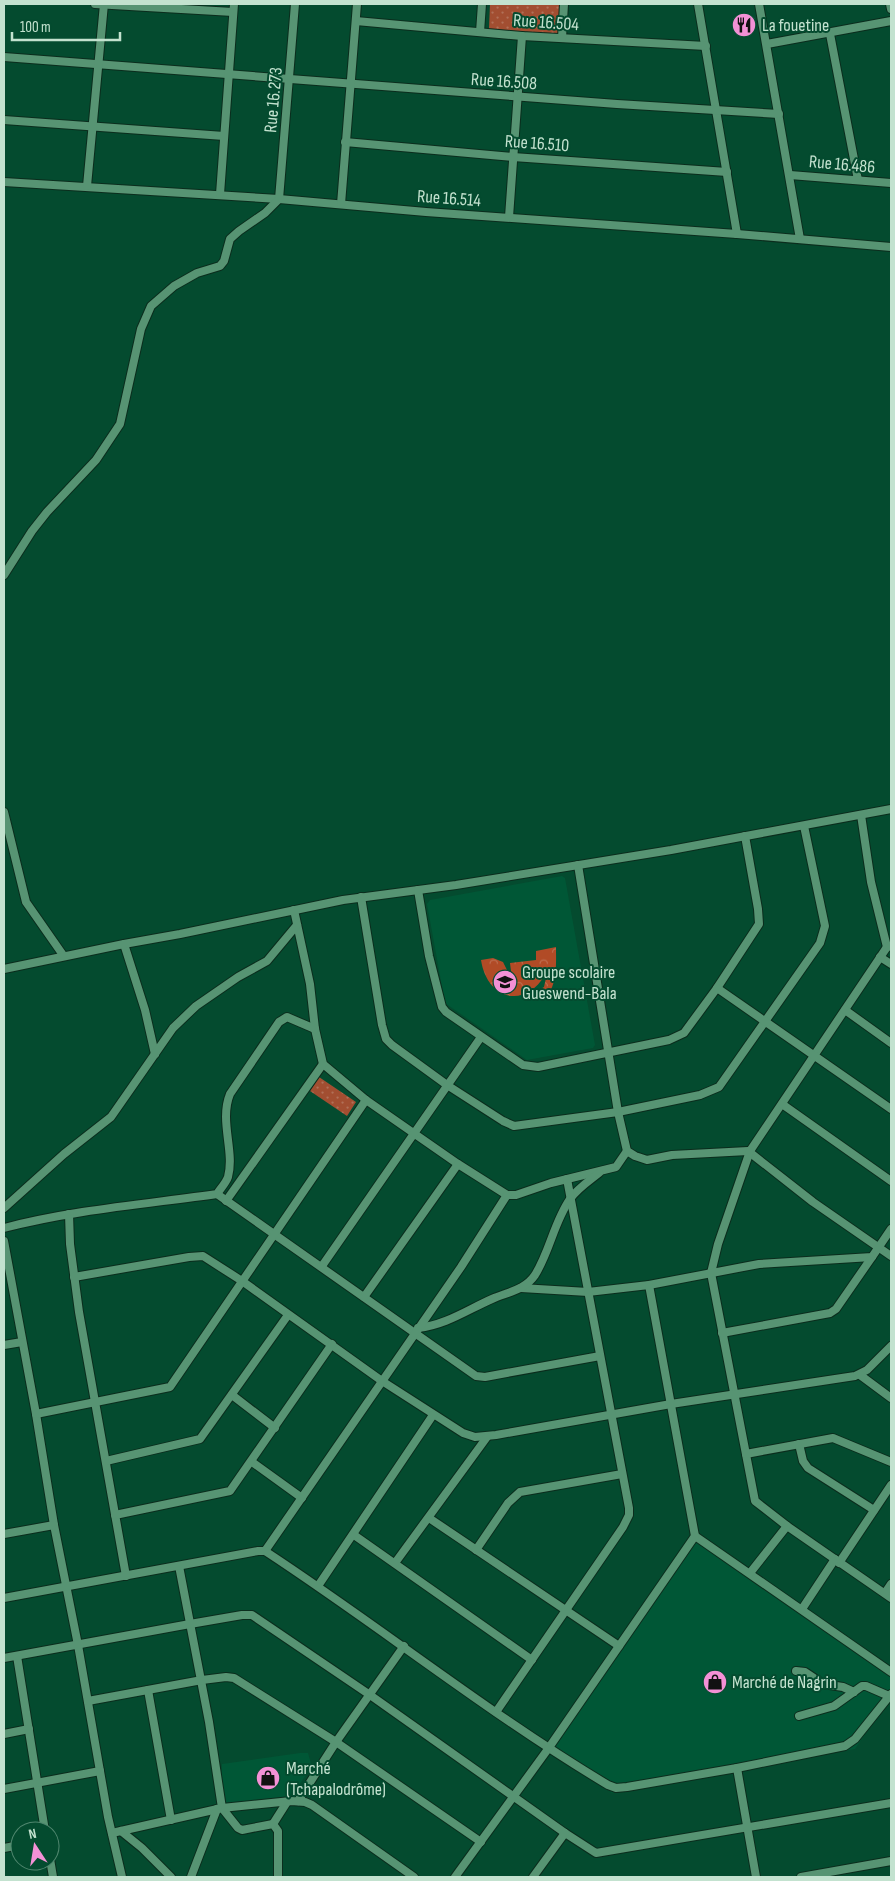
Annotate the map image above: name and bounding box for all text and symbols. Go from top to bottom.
scale bar [12,10,120,42]
street label: Rue 16.504 [512,10,580,35]
restaurant icon: La fouetine [731,12,757,38]
place label: La fouetine [762,15,829,36]
text: 100 m [20,18,51,37]
street label: Rue 16.273 [260,66,287,134]
street label: Rue 16.508 [470,69,538,94]
street label: Rue 16.510 [504,131,570,156]
street label: Rue 16.486 [808,151,876,178]
street label: Rue 16.514 [416,186,482,211]
place label: Groupe scolaire Gueswend-Bala [522,962,617,1004]
school or university icon: Groupe scolaire Gueswend-Bala [492,969,518,995]
shop icon: Marché de Nagrin [702,1669,728,1695]
place label: Marché de Nagrin [732,1672,837,1693]
place label: Marché (Tchapalodrôme) [286,1758,386,1800]
shop icon: Marché (Tchapalodrôme) [255,1765,281,1791]
north arrow [10,1821,60,1871]
text: N [27,1825,38,1843]

